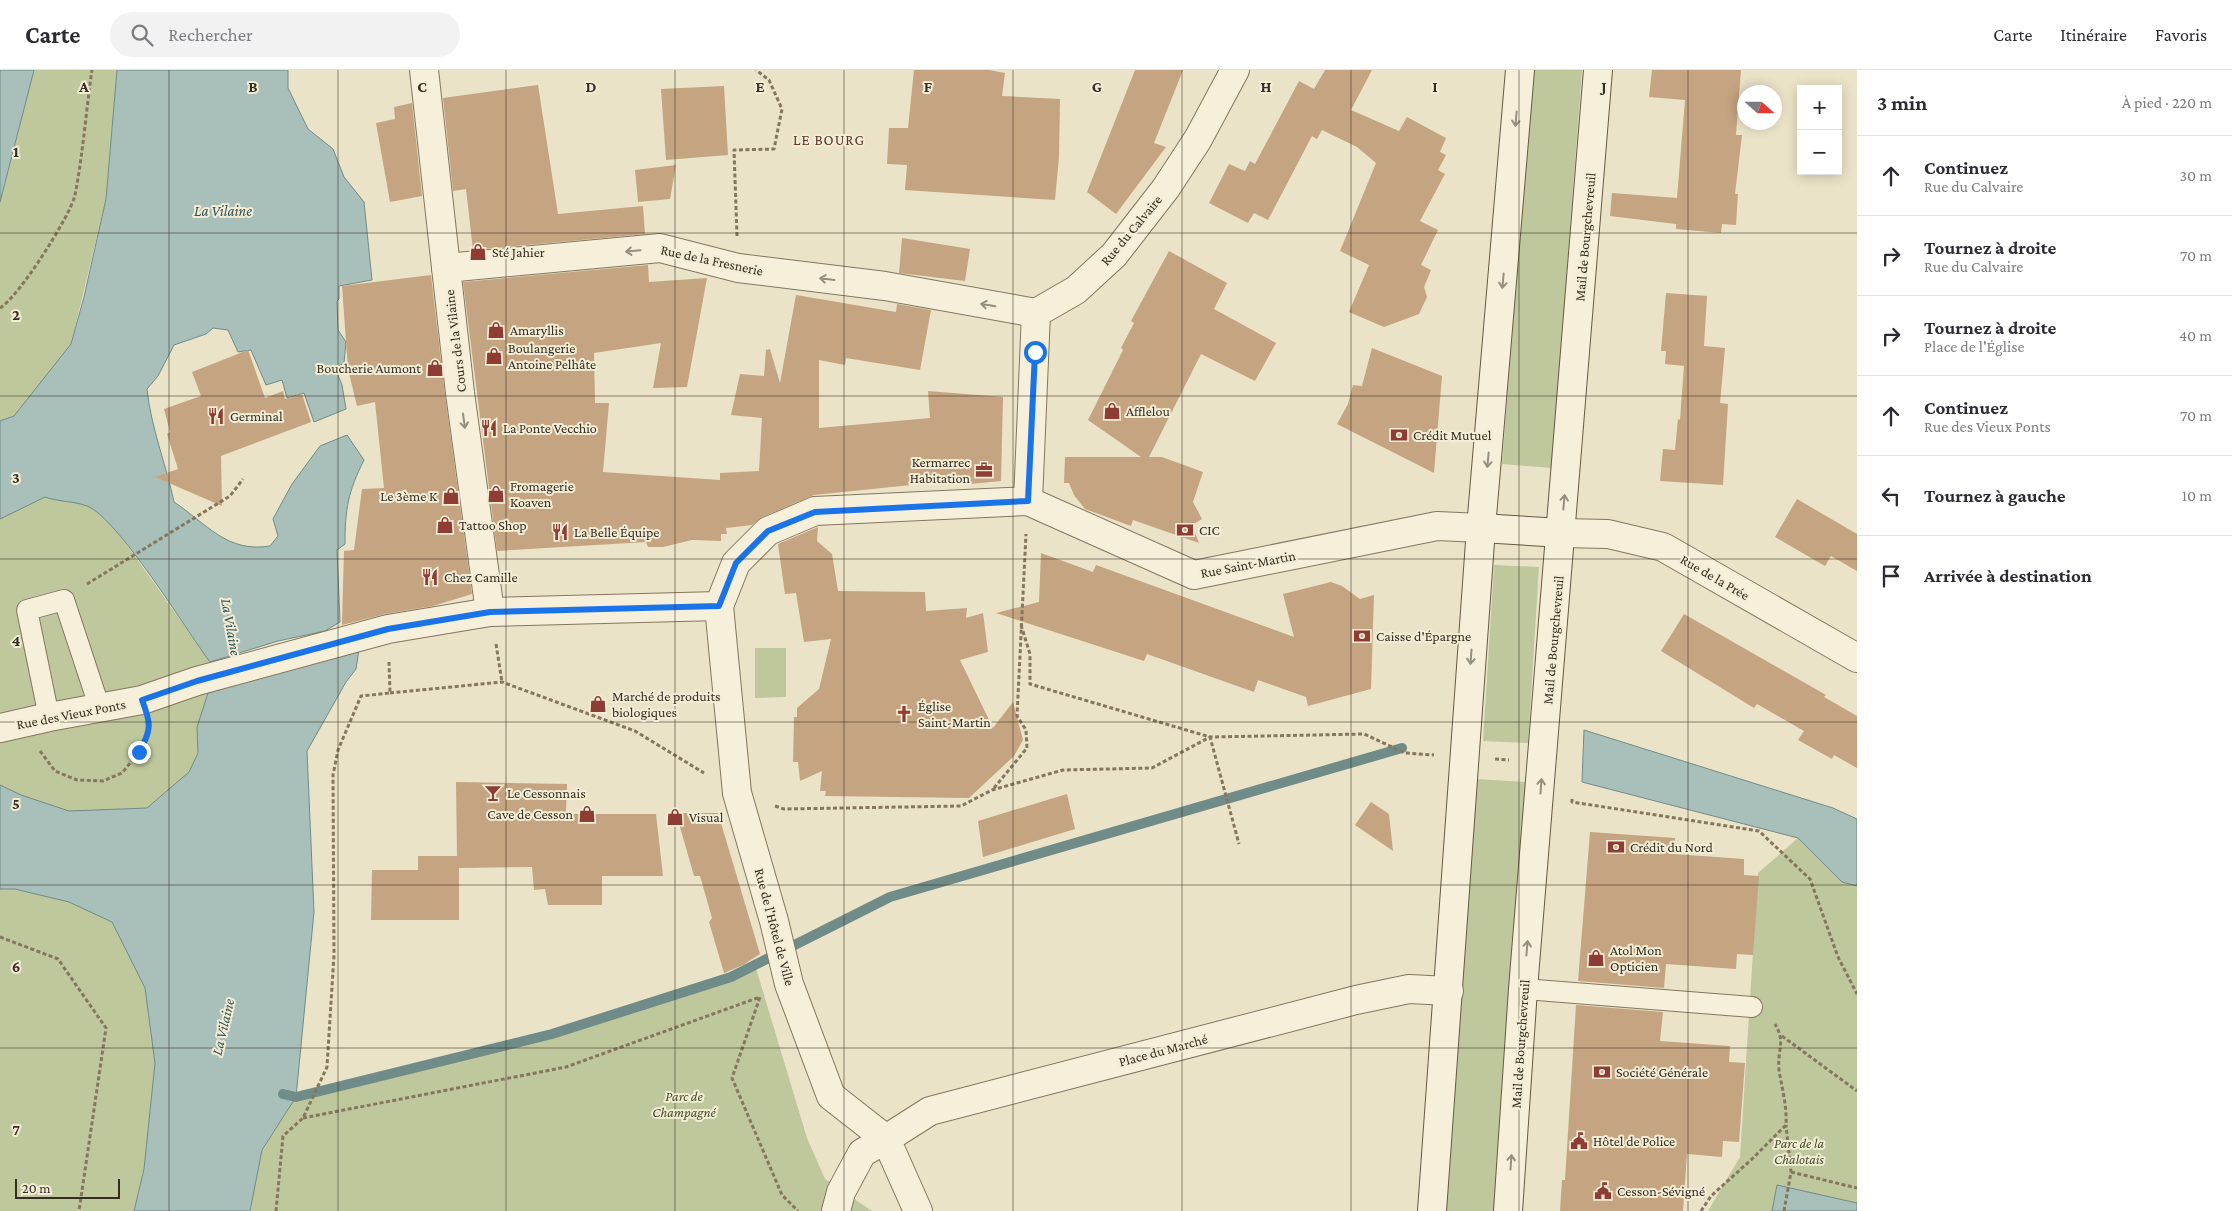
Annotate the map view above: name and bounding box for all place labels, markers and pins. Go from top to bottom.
shop icon: Sté Jahier [468,242,488,262]
place label: Sté Jahier [492,244,545,260]
shop icon: Amaryllis [486,320,506,340]
place label: Amaryllis [510,322,564,338]
place label: Boulangerie Antoine Pelhâte [508,340,596,372]
shop icon: Boulangerie Antoine Pelhâte [484,346,504,366]
shop icon: Boucherie Aumont [425,358,445,378]
place label: Boucherie Aumont [317,360,421,376]
shop icon: Afflelou [1102,401,1122,421]
place label: Afflelou [1126,403,1170,419]
restaurant icon: Germinal [206,406,226,426]
place label: Germinal [230,408,283,424]
restaurant icon: La Ponte Vecchio [479,418,499,438]
place label: La Ponte Vecchio [503,420,597,436]
bank icon: Crédit Mutuel [1389,425,1409,445]
place label: Crédit Mutuel [1413,427,1492,443]
place label: Kermarrec Habitation [910,454,970,486]
office icon: Kermarrec Habitation [974,460,994,480]
place label: Fromagerie Koaven [510,478,574,510]
shop icon: Fromagerie Koaven [486,484,506,504]
shop icon: Le 3ème K [441,486,461,506]
place label: Le 3ème K [380,488,438,504]
shop icon: Tattoo Shop [435,515,455,535]
place label: Tattoo Shop [459,517,527,533]
bank icon: CIC [1175,520,1195,540]
restaurant icon: La Belle Équipe [550,522,570,542]
place label: CIC [1199,522,1220,538]
place label: La Belle Équipe [574,524,659,540]
restaurant icon: Chez Camille [420,567,440,587]
place label: Chez Camille [444,569,518,585]
bank icon: Caisse d'Épargne [1352,626,1372,646]
place label: Caisse d'Épargne [1376,628,1471,644]
place label: Marché de produits biologiques [612,688,720,720]
shop icon: Marché de produits biologiques [588,694,608,714]
place label: Église Saint-Martin [918,698,991,730]
church icon: Église Saint-Martin [894,704,914,724]
bar icon: Le Cessonnais [483,783,503,803]
place label: Le Cessonnais [507,785,586,801]
shop icon: Cave de Cesson [577,804,597,824]
place label: Cave de Cesson [487,806,573,822]
shop icon: Visual [665,807,685,827]
place label: Visual [689,809,724,825]
bank icon: Crédit du Nord [1606,837,1626,857]
place label: Crédit du Nord [1630,839,1714,855]
place label: Atol Mon Opticien [1610,942,1662,974]
shop icon: Atol Mon Opticien [1586,948,1606,968]
bank icon: Société Générale [1592,1062,1612,1082]
place label: Société Générale [1616,1064,1708,1080]
public building icon: Hôtel de Police [1569,1131,1589,1151]
place label: Hôtel de Police [1593,1133,1675,1149]
public building icon: Cesson-Sévigné [1593,1181,1613,1201]
place label: Cesson-Sévigné [1617,1183,1705,1199]

